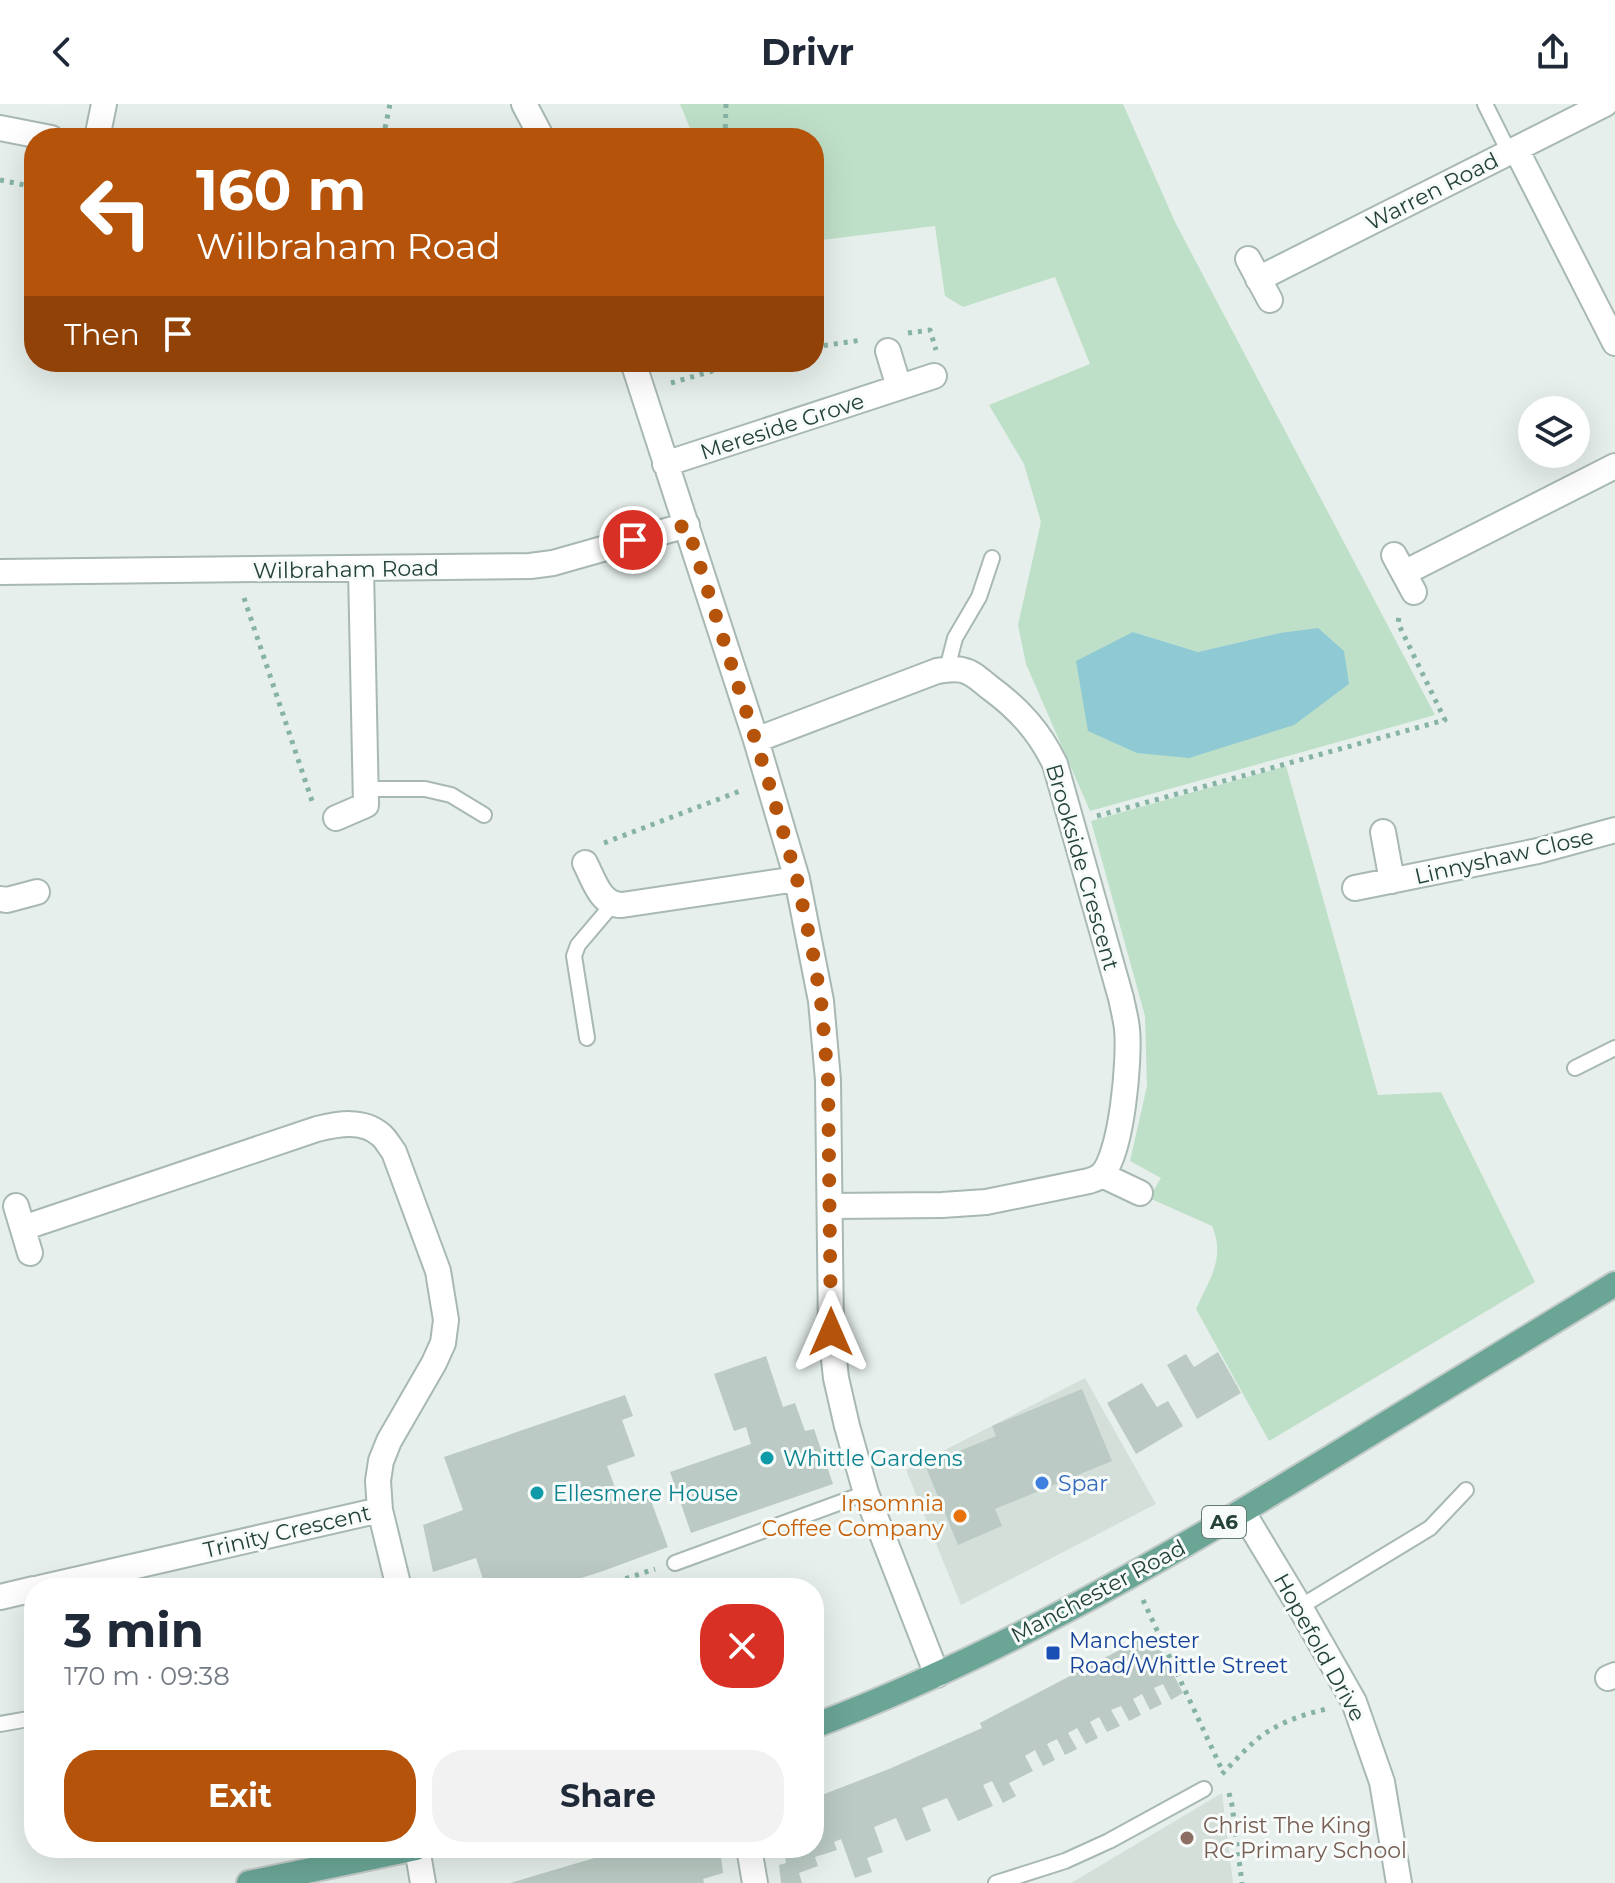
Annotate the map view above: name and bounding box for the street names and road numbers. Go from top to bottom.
street label: Warren Road [1362,147,1503,236]
street label: Mereside Grove [697,387,867,466]
street label: Wilbraham Road [253,554,439,585]
street label: Brookside Crescent [1040,761,1125,974]
street label: Linnyshaw Close [1412,823,1596,890]
street label: Trinity Crescent [201,1499,373,1564]
road number: A6 [1202,1506,1246,1538]
street label: Manchester Road [1006,1534,1190,1649]
street label: Hopefold Drive [1268,1568,1371,1726]

